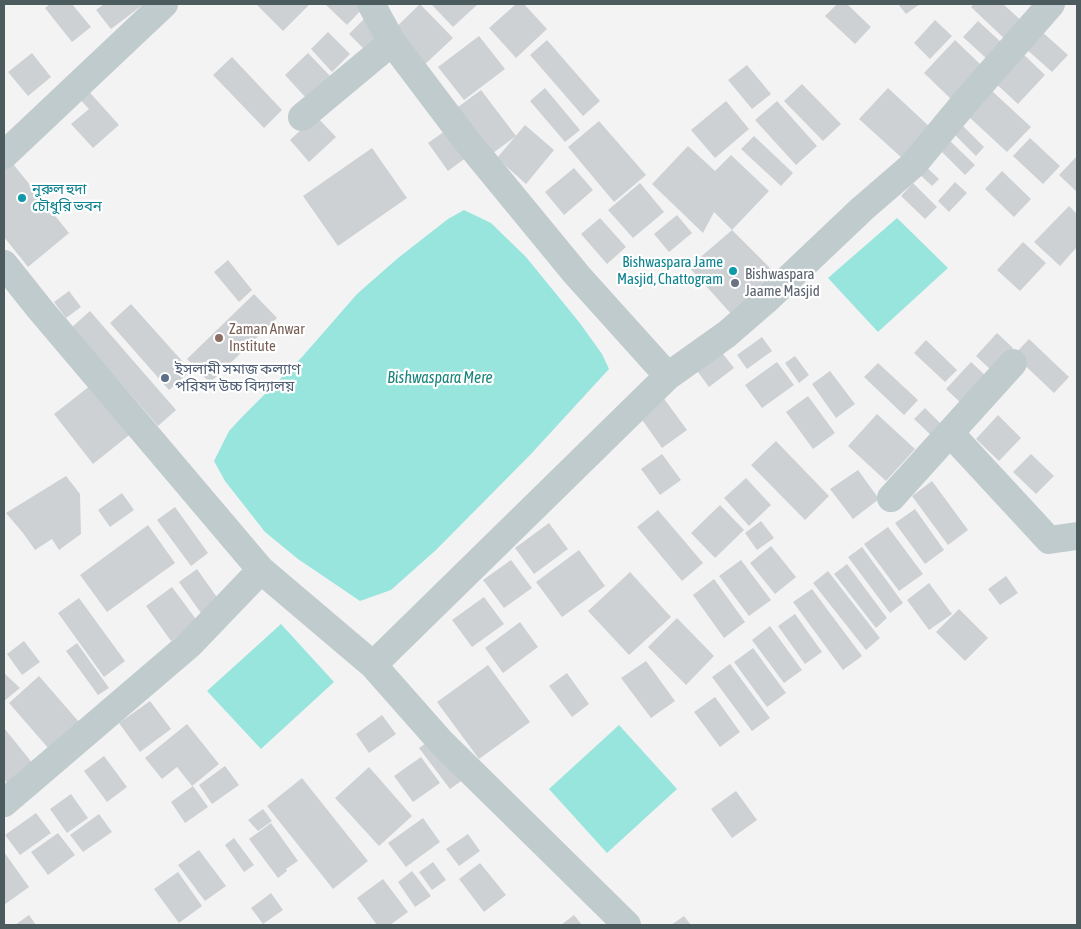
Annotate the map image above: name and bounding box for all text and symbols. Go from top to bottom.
place label: নুরুল হুদা চৌধুরি ভবন [32,180,102,215]
marker: নুরুল হুদা চৌধুরি ভবন [16,192,28,204]
place label: Bishwaspara Jame Masjid, Chattogram [617,253,723,288]
marker: Bishwaspara Jame Masjid, Chattogram [727,265,739,277]
place label: Bishwaspara Jaame Masjid [745,265,820,300]
marker: Bishwaspara Jaame Masjid [729,277,741,289]
place label: Zaman Anwar Institute [229,320,305,355]
marker: Zaman Anwar Institute [213,332,225,344]
place label: ইসলামী সমাজ কল্যাণ পরিষদ উচ্চ বিদ্যালয় [175,360,300,395]
water label: Bishwaspara Mere [387,368,493,388]
marker: ইসলামী সমাজ কল্যাণ পরিষদ উচ্চ বিদ্যালয় [159,372,171,384]

